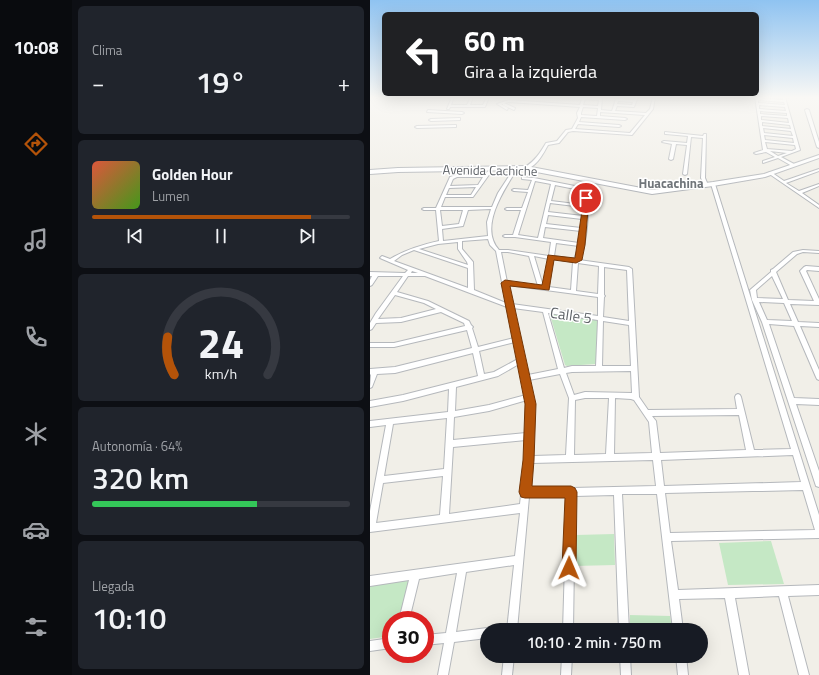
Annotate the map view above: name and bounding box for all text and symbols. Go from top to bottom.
text: 60 m [464,19,525,62]
icon: left [398,28,450,80]
text: 10:08 [14,34,58,61]
text: Clima [92,40,122,60]
text: Gira a la izquierda [464,58,597,85]
text: 19° [196,59,246,105]
text: − [92,66,104,100]
text: + [338,66,350,100]
icon: directions [22,130,50,158]
street label: Avenida Cachiche [443,159,537,181]
text: Golden Hour [152,163,233,186]
district label: Huacachina [638,173,704,193]
pin [569,181,603,215]
text: Lumen [152,186,189,206]
icon: arrive [575,187,597,209]
icon: previous [124,225,146,247]
icon: pause [210,225,232,247]
icon: next [296,225,318,247]
icon: music [22,226,50,254]
street label: Calle 5 [549,301,593,329]
text: 24 [198,311,244,374]
icon: phone [22,323,50,351]
text: km/h [205,363,237,385]
icon: climate [22,420,50,448]
text: Autonomía · 64% [92,436,183,456]
text: 320 km [92,455,189,501]
icon: car [22,516,50,544]
position arrow [548,547,590,589]
text: Llegada [92,576,134,596]
text: 10:10 [92,595,166,641]
speed limit sign: 30 [382,611,434,663]
icon: filters [22,613,50,641]
text: 10:10 · 2 min · 750 m [527,631,661,654]

